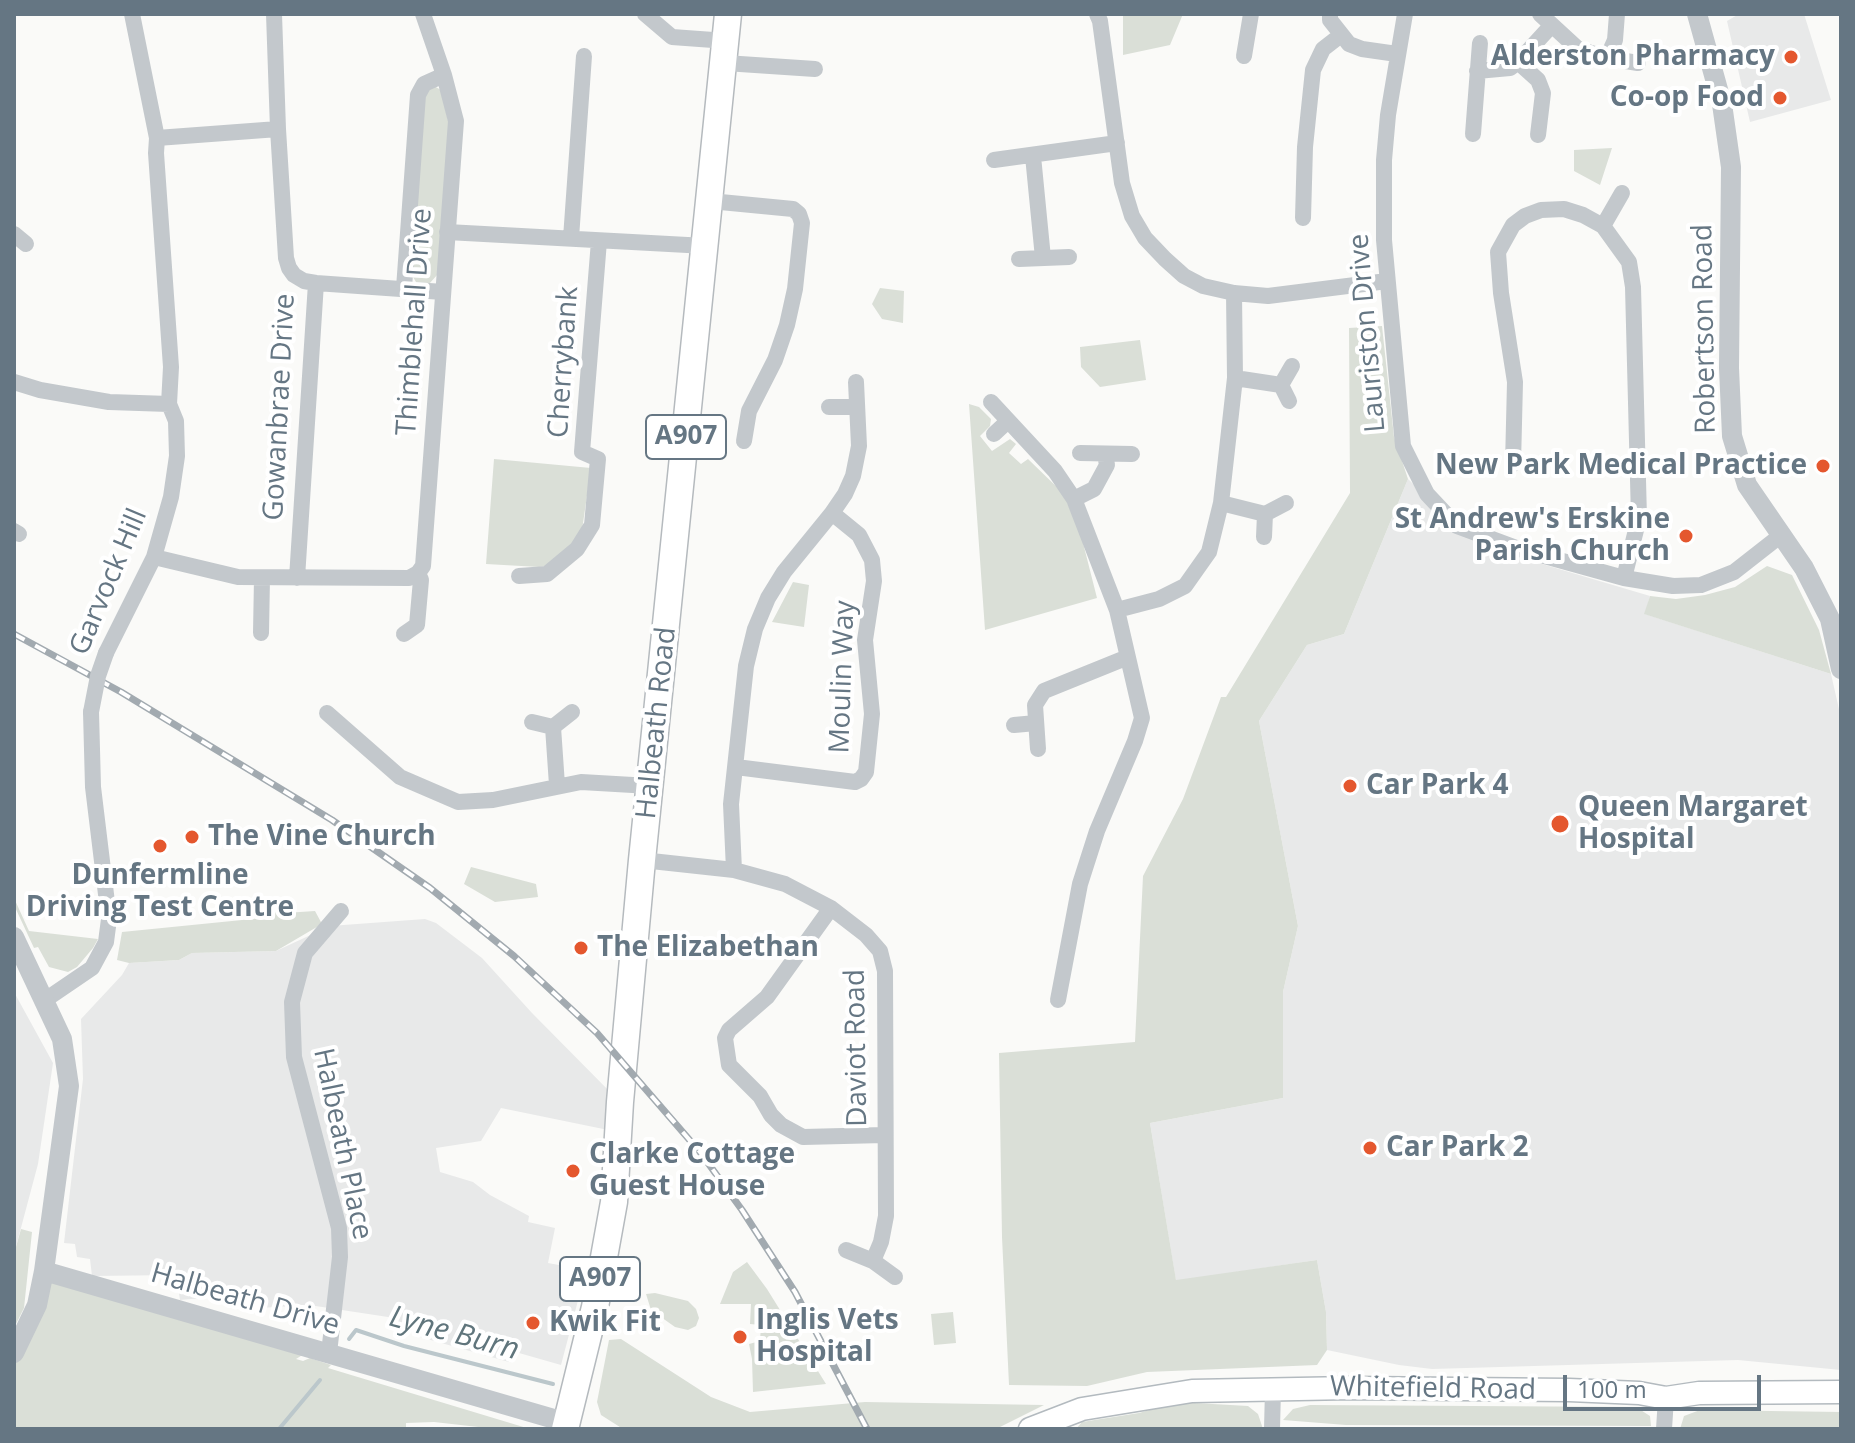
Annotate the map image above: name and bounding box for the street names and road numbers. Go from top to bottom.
street label: Thimblehall Drive [390,207,440,437]
street label: Robertson Road [1686,224,1724,434]
street label: Lauriston Drive [1343,232,1393,434]
street label: Cherrybank [542,285,586,439]
street label: Gowanbrae Drive [257,293,303,521]
road number: A907 [646,415,726,459]
street label: Garvock Hill [63,504,155,660]
street label: Moulin Way [824,600,862,754]
street label: Halbeath Road [630,625,684,821]
street label: Daviot Road [839,969,875,1127]
street label: Halbeath Place [305,1045,379,1243]
street label: Halbeath Drive [147,1257,343,1343]
road number: A907 [560,1257,640,1301]
street label: Whitefield Road [1330,1370,1536,1408]

